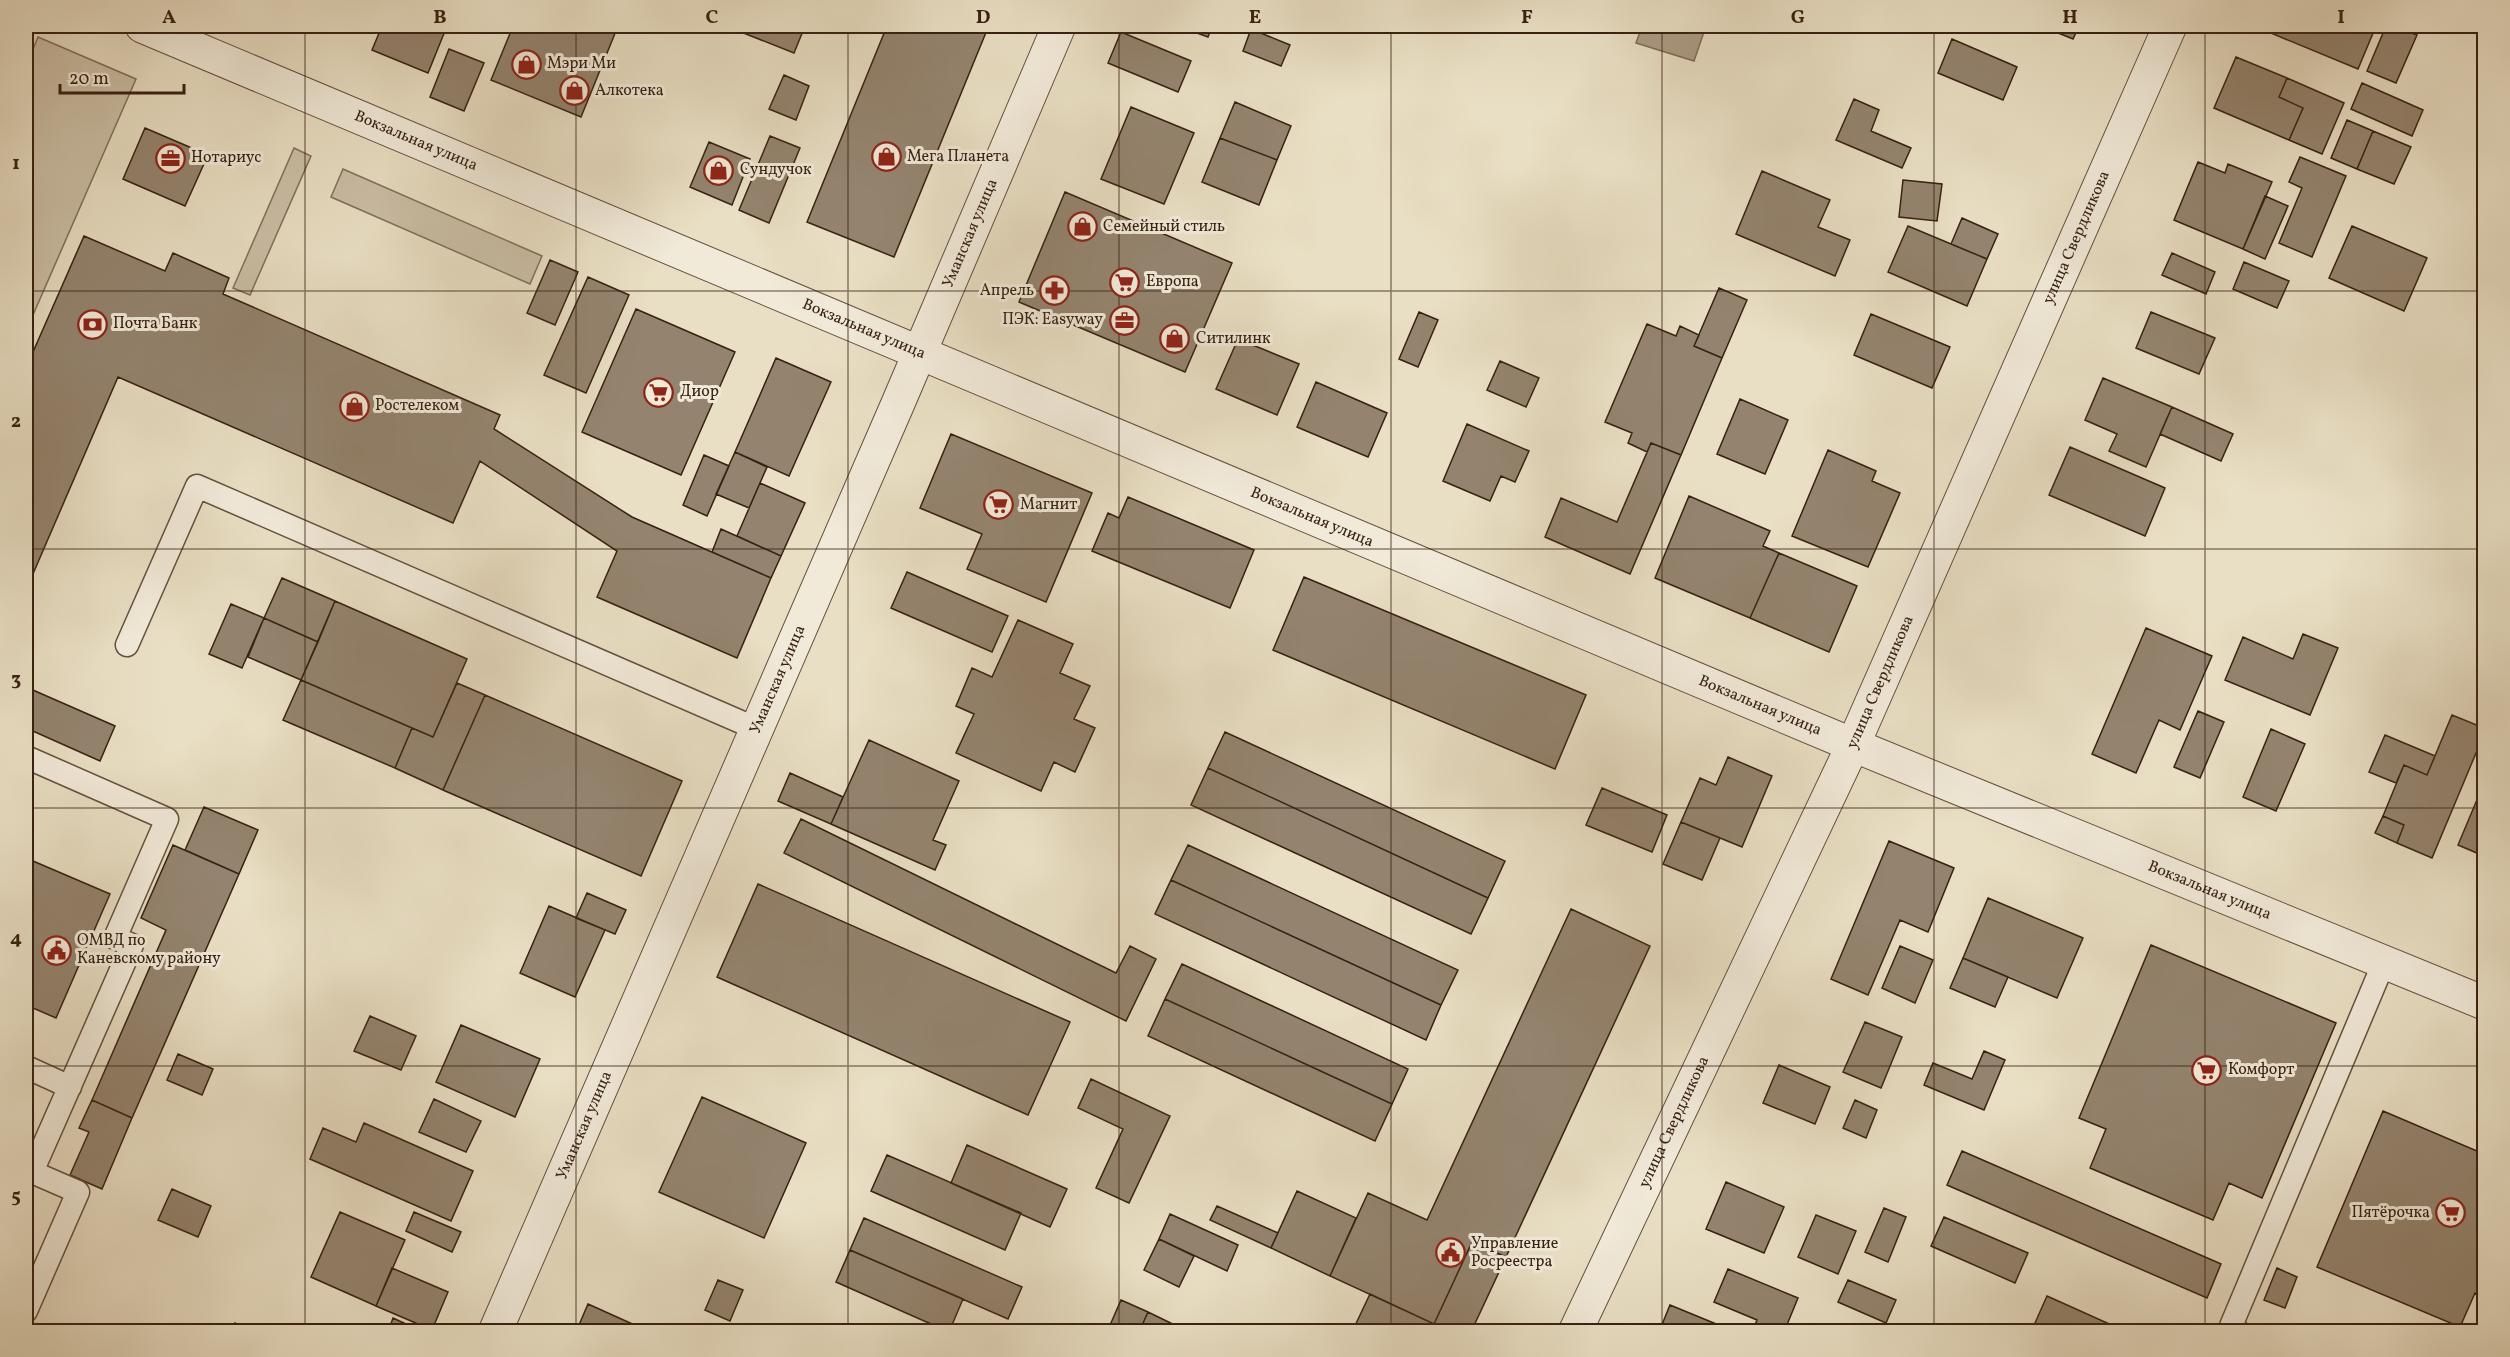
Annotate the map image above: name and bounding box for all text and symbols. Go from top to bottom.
text: A [162,4,176,32]
text: B [433,4,447,32]
text: C [706,4,719,32]
text: D [976,4,990,32]
text: E [1249,4,1261,32]
text: F [1521,4,1533,32]
text: G [1791,4,1805,32]
text: H [2062,4,2078,32]
text: I [2337,4,2345,32]
shop icon: Мэри Ми [510,48,542,80]
place label: Мэри Ми [547,53,616,75]
scale bar [60,57,184,95]
text: 20 m [69,67,109,92]
shop icon: Алкотека [558,75,590,107]
place label: Алкотека [595,80,664,102]
street label: Вокзальная улица [351,105,481,177]
shop icon: Мега Планета [870,141,902,173]
office icon: Нотариус [154,142,186,174]
place label: Мега Планета [907,146,1009,168]
place label: Нотариус [191,147,261,169]
text: 1 [12,150,20,178]
shop icon: Сундучок [703,154,735,186]
place label: Сундучок [740,159,812,181]
street label: улица Свердликова [2038,167,2116,308]
street label: Уманская улица [937,175,1004,292]
shop icon: Семейный стиль [1066,211,1098,243]
place label: Семейный стиль [1103,216,1225,238]
supermarket icon: Европа [1109,266,1141,298]
place label: Европа [1146,271,1199,293]
pharmacy icon: Апрель [1039,275,1071,307]
place label: Апрель [980,280,1034,302]
street label: Вокзальная улица [799,294,929,365]
office icon: ПЭК: Easyway [1108,304,1140,336]
bank icon: Почта Банк [76,308,108,340]
place label: ПЭК: Easyway [1002,309,1103,331]
place label: Почта Банк [113,313,198,335]
shop icon: Ситилинк [1159,323,1191,355]
place label: Ситилинк [1196,328,1271,350]
supermarket icon: Диор [643,376,675,408]
place label: Диор [680,381,719,403]
shop icon: Ростелеком [338,390,370,422]
place label: Ростелеком [375,395,459,417]
text: 2 [11,408,21,436]
street label: Вокзальная улица [1247,482,1377,553]
supermarket icon: Магнит [983,489,1015,521]
place label: Магнит [1020,494,1077,516]
street label: улица Свердликова [1842,612,1920,752]
street label: Уманская улица [745,622,811,738]
text: 3 [11,666,21,694]
street label: Вокзальная улица [1695,670,1825,742]
street label: Вокзальная улица [2144,856,2275,926]
text: 4 [10,925,22,953]
place label: ОМВД по Каневскому району [77,930,221,970]
public building icon: ОМВД по Каневскому району [40,934,72,966]
street label: улица Свердликова [1634,1053,1715,1192]
supermarket icon: Комфорт [2191,1054,2223,1086]
place label: Комфорт [2228,1059,2294,1081]
street label: Уманская улица [551,1068,618,1184]
text: 5 [11,1183,21,1211]
supermarket icon: Пятёрочка [2435,1197,2467,1229]
place label: Пятёрочка [2352,1202,2430,1224]
place label: Управление Росреестра [1471,1233,1558,1273]
public building icon: Управление Росреестра [1434,1237,1466,1269]

